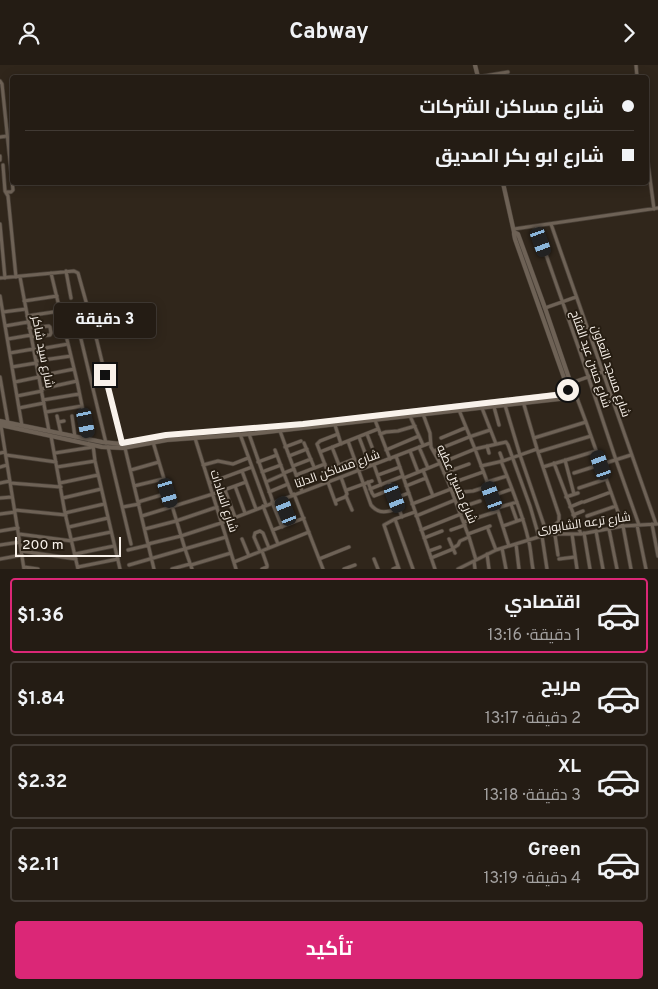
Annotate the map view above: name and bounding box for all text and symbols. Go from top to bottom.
icon: person [15,19,43,47]
text: Cabway [289,19,369,46]
icon: forward [615,19,643,47]
text: شارع مساكن الشركات [419,96,604,120]
text: شارع ابو بكر الصديق [435,145,604,169]
car [528,225,553,259]
callout: 3 دقيقة [54,303,156,337]
street label: شارع حسن عبد الفتاح [566,308,614,410]
text: 3 دقيقة [76,310,134,330]
street label: شارع سيد شاكر [27,314,57,390]
street label: شارع مسجد التعاون [587,323,633,420]
route end [94,364,116,386]
route start [557,379,579,401]
car [75,407,96,439]
street label: شارع حسين عطيه [432,442,480,526]
street label: شارع مساكن الدلتا [292,447,382,493]
car [589,448,612,482]
street label: شارع السادات [205,468,241,535]
car [156,476,179,510]
car [479,479,504,513]
car [382,481,407,515]
car [273,494,298,528]
street label: شارع ترعه الشابورى [536,510,632,538]
scale bar [15,534,121,557]
text: 200 m [22,537,64,554]
text: اقتصادي [505,591,581,615]
icon: car [596,593,641,638]
text: $1.36 [17,604,64,628]
text: 1 دقيقة · 13:16 [487,626,581,646]
text: مريح [541,674,581,698]
icon: car [596,676,641,721]
text: $1.84 [17,687,65,711]
text: 2 دقيقة · 13:17 [485,709,581,729]
text: XL [558,755,581,779]
icon: car [596,759,641,804]
text: $2.32 [17,770,67,794]
text: 3 دقيقة · 13:18 [484,786,581,806]
text: Green [528,838,581,862]
icon: car [596,842,641,887]
text: $2.11 [17,853,60,877]
text: 4 دقيقة · 13:19 [483,869,581,889]
button: تأكيد [15,921,643,979]

